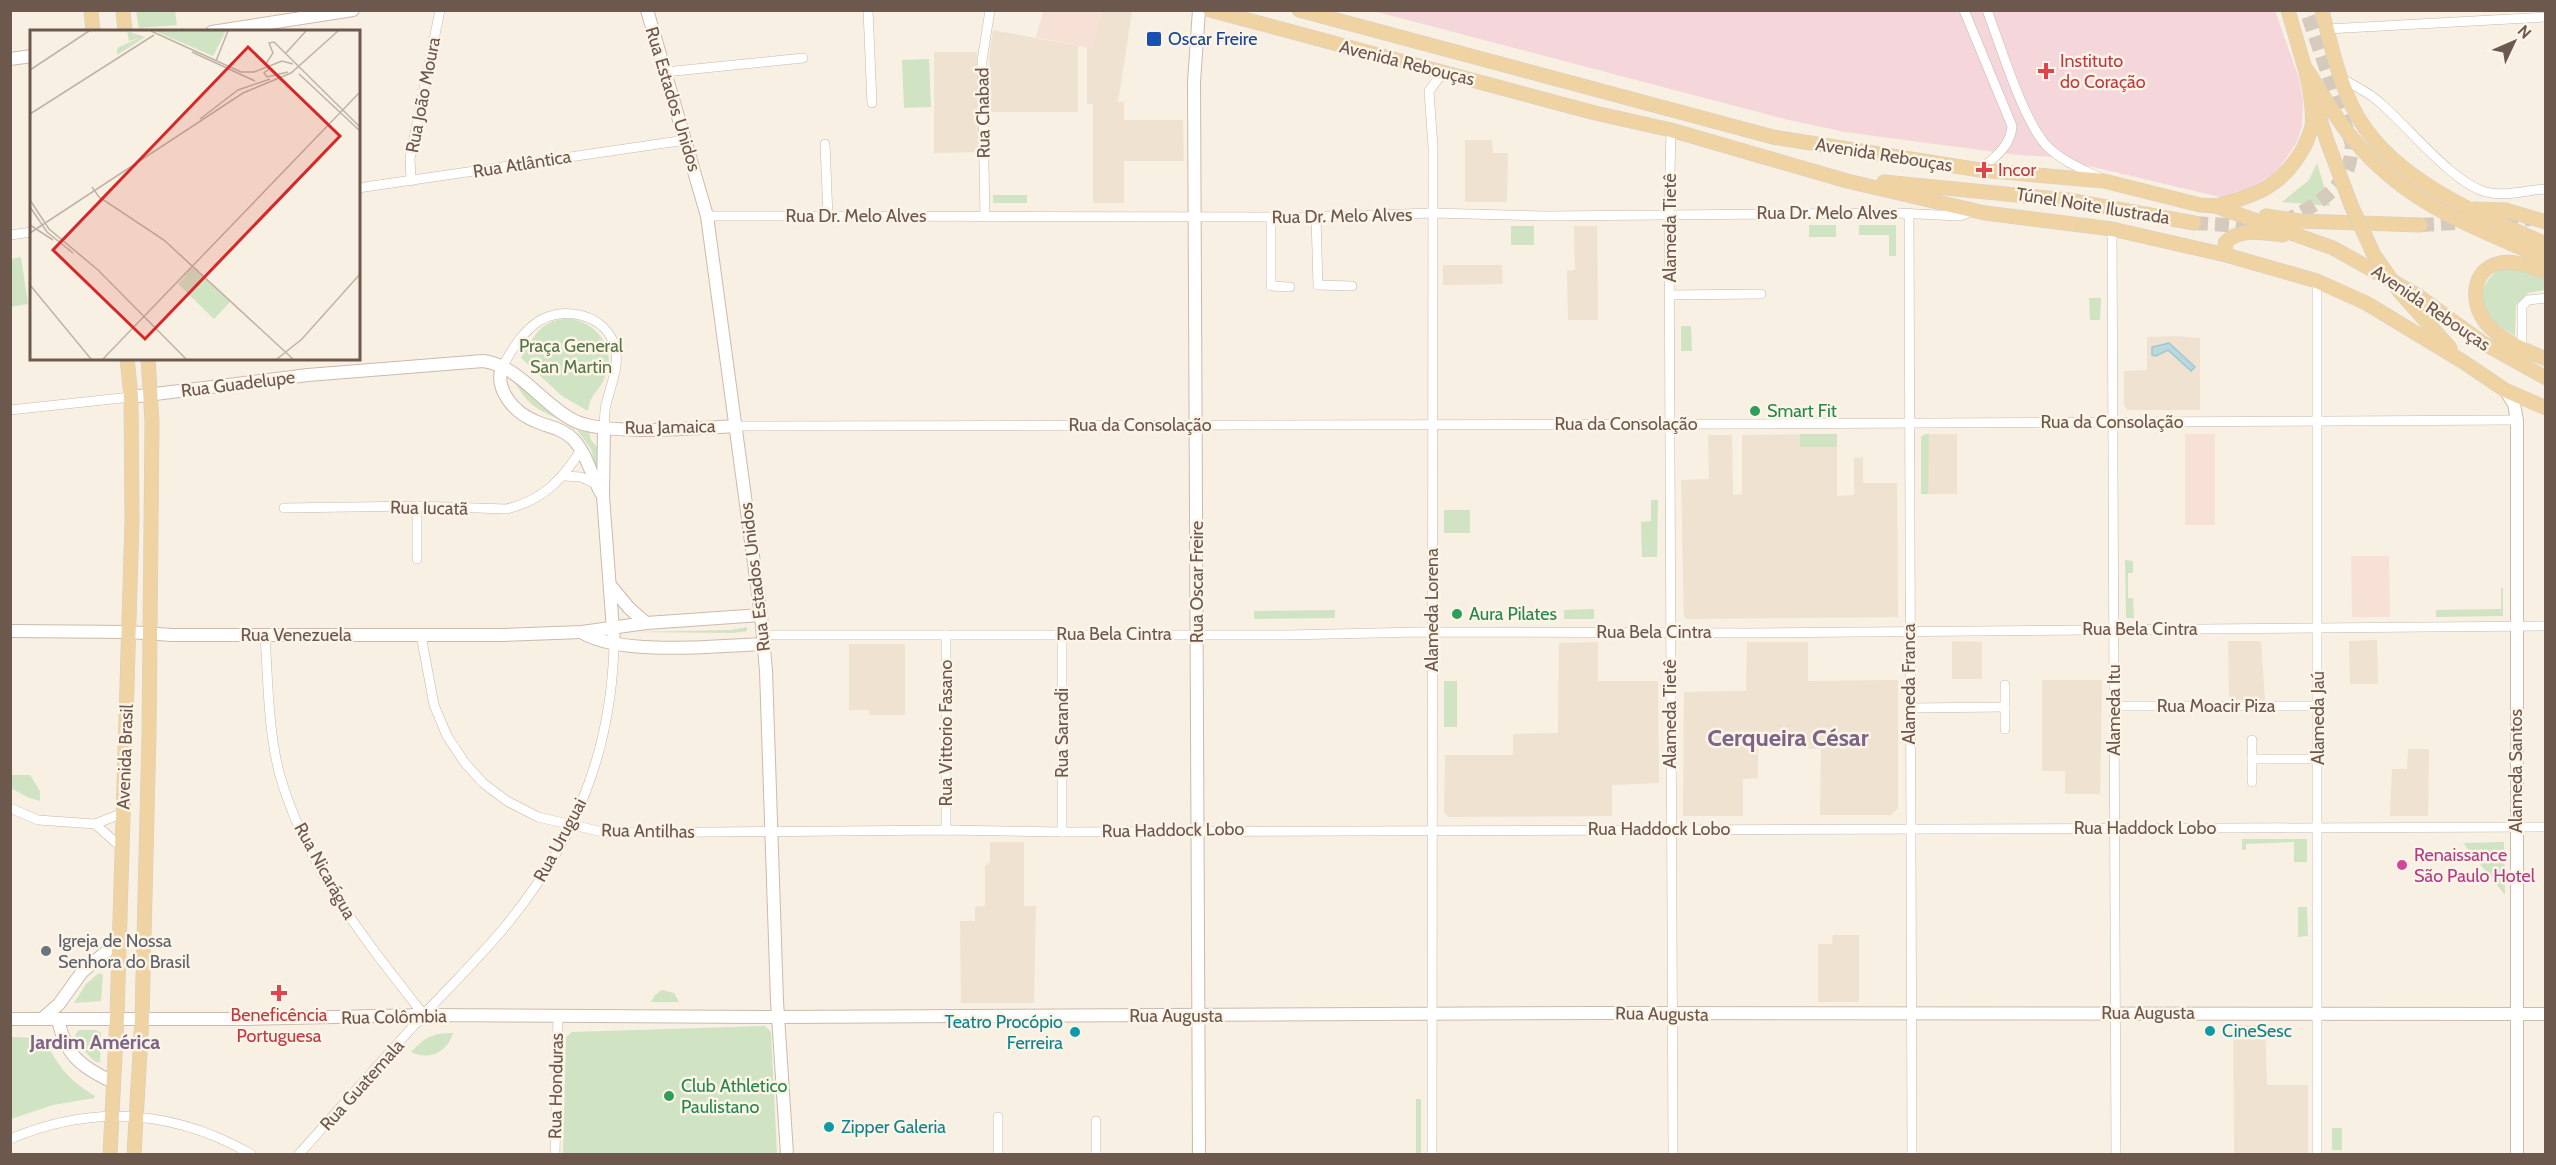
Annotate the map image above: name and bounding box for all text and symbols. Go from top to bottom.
north arrow [2484,12,2544,72]
text: N [2514,21,2535,43]
street label: Rua Estados Unidos [641,24,705,174]
place label: Oscar Freire [1168,28,1258,50]
inset map [30,30,360,360]
marker: Oscar Freire [1145,30,1163,48]
street label: Rua João Moura [401,35,445,155]
street label: Avenida Rebouças [1337,36,1477,90]
place label: Instituto do Coração [2060,50,2146,93]
marker: Instituto do Coração [2037,62,2055,80]
street label: Rua Chabad [971,67,995,159]
street label: Avenida Rebouças [1814,133,1954,177]
street label: Rua Atlântica [471,145,573,183]
place label: Incor [1998,159,2036,181]
marker: Incor [1975,161,1993,179]
street label: Alameda Tietê [1659,173,1681,283]
street label: Túnel Noite Ilustrada [2015,183,2172,229]
street label: Rua Dr. Melo Alves [1757,202,1897,224]
street label: Rua Dr. Melo Alves [1271,204,1413,228]
street label: Rua Dr. Melo Alves [786,205,926,227]
street label: Avenida Rebouças [2368,260,2494,356]
park label: Praça General San Martin [519,335,624,378]
street label: Rua Guadelupe [180,366,296,402]
place label: Smart Fit [1767,400,1837,422]
marker: Smart Fit [1748,404,1762,418]
street label: Rua da Consolação [2040,411,2184,433]
street label: Rua da Consolação [1554,413,1698,435]
street label: Rua da Consolação [1068,414,1212,436]
street label: Rua Jamaica [624,415,716,439]
street label: Rua Iucatã [390,496,468,520]
street label: Rua Estados Unidos [735,501,775,653]
street label: Rua Oscar Freire [1186,521,1208,643]
street label: Alameda Lorena [1421,548,1443,672]
place label: Aura Pilates [1469,603,1557,625]
marker: Aura Pilates [1450,607,1464,621]
street label: Rua Bela Cintra [2082,618,2198,640]
street label: Rua Bela Cintra [1596,621,1712,643]
street label: Rua Bela Cintra [1056,623,1172,645]
street label: Alameda Franca [1898,623,1920,745]
street label: Rua Venezuela [240,624,352,646]
street label: Rua Vittorio Fasano [935,659,957,806]
street label: Alameda Tietê [1659,659,1681,769]
street label: Alameda Itu [2103,664,2125,756]
street label: Alameda Jaú [2307,671,2329,765]
street label: Rua Sarandi [1051,688,1073,778]
street label: Rua Moacir Piza [2157,695,2276,717]
street label: Avenida Brasil [112,703,138,810]
street label: Alameda Santos [2505,709,2527,833]
district label: Cerqueira César [1707,723,1869,752]
street label: Rua Uruguai [529,794,591,886]
street label: Rua Haddock Lobo [2074,817,2216,839]
street label: Rua Haddock Lobo [1101,818,1245,842]
street label: Rua Haddock Lobo [1588,818,1730,840]
street label: Rua Nicarágua [289,819,361,923]
street label: Rua Antilhas [601,819,695,843]
place label: Renaissance São Paulo Hotel [2414,844,2536,887]
marker: Renaissance São Paulo Hotel [2395,858,2409,872]
place label: Igreja de Nossa Senhora do Brasil [58,930,191,973]
marker: Igreja de Nossa Senhora do Brasil [39,944,53,958]
marker: Beneficência Portuguesa [270,984,288,1002]
street label: Rua Augusta [1615,1002,1709,1026]
street label: Rua Augusta [2101,1002,2195,1024]
place label: Beneficência Portuguesa [231,1004,328,1047]
street label: Rua Colômbia [341,1005,447,1029]
street label: Rua Augusta [1129,1005,1223,1027]
place label: Teatro Procópio Ferreira [944,1011,1063,1054]
place label: CineSesc [2222,1020,2292,1042]
marker: CineSesc [2203,1024,2217,1038]
marker: Teatro Procópio Ferreira [1068,1025,1082,1039]
district label: Jardim América [29,1030,160,1054]
street label: Rua Honduras [544,1033,568,1139]
street label: Rua Guatemala [315,1035,409,1135]
place label: Club Athletico Paulistano [681,1075,788,1118]
marker: Club Athletico Paulistano [662,1089,676,1103]
place label: Zipper Galeria [841,1116,946,1138]
marker: Zipper Galeria [822,1120,836,1134]

